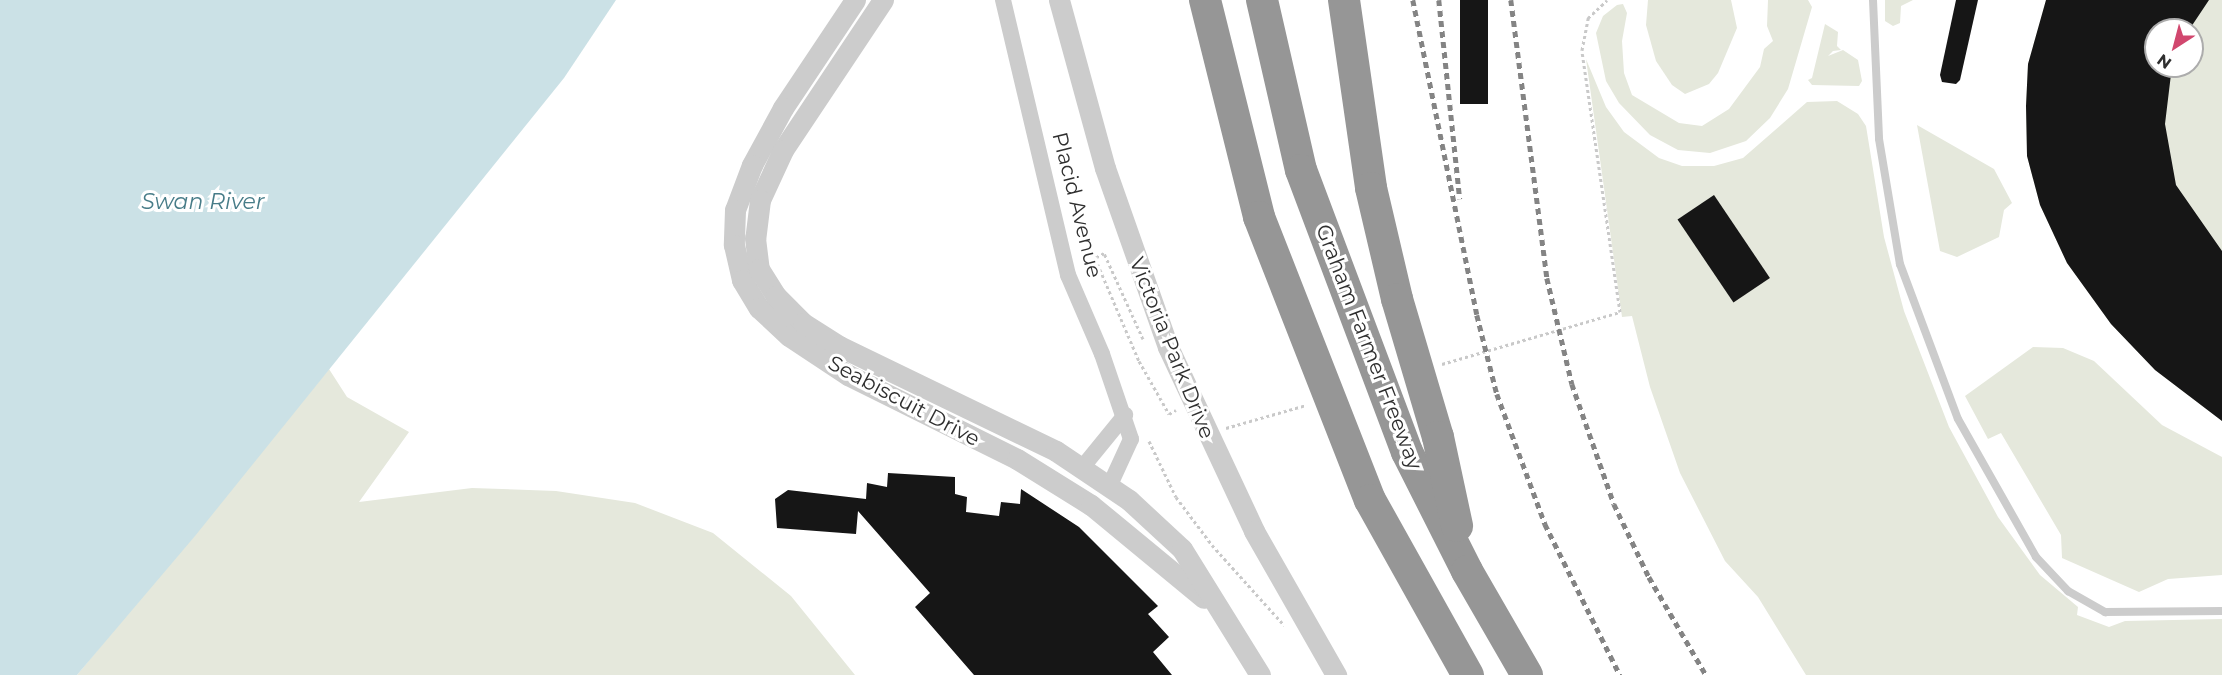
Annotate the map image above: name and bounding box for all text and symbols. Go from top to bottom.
north arrow [2144,18,2204,78]
text: N [2153,50,2175,73]
street label: Placid Avenue [1047,129,1107,281]
water label: Swan River [141,189,265,215]
street label: Graham Farmer Freeway [1311,221,1427,473]
street label: Victoria Park Drive [1124,254,1220,442]
street label: Seabiscuit Drive [824,350,984,452]

